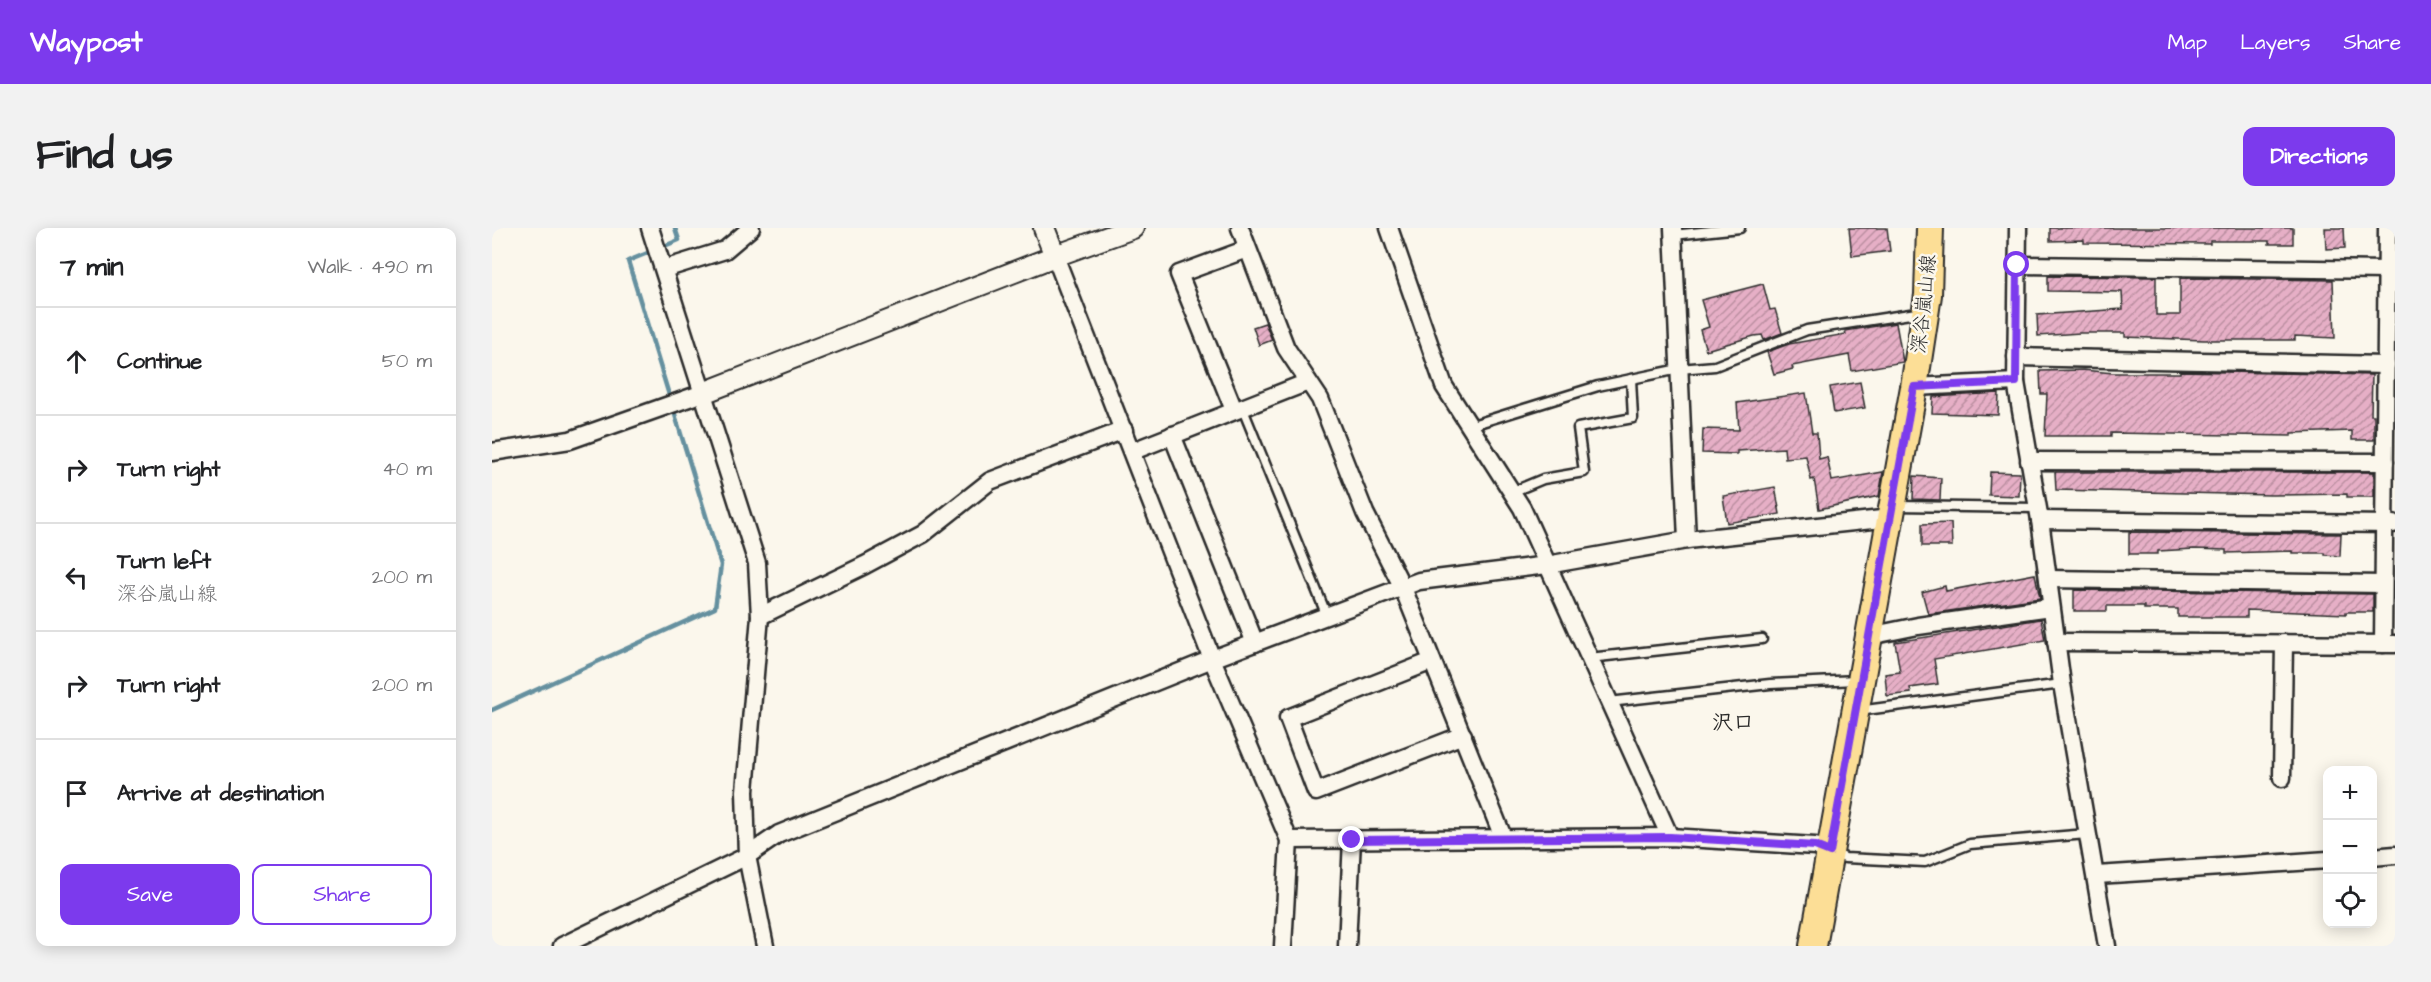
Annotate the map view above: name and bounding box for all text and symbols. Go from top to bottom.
text: Waypost [30,23,143,62]
text: Map [2167,28,2207,57]
text: Layers [2240,28,2310,57]
text: Share [2343,28,2401,57]
text: Find us [36,127,173,185]
button: Directions [2243,127,2395,186]
text: 7 min [60,249,124,285]
route start [2003,251,2029,277]
text: Walk · 490 m [308,253,432,281]
street label: 深谷嵐山線 [1905,253,1943,355]
icon: ahead [60,345,93,378]
text: Continue [117,346,202,377]
text: 50 m [382,347,432,375]
icon: right [60,453,93,486]
text: Turn right [117,454,220,485]
text: 40 m [382,455,432,483]
text: Turn left [117,546,211,577]
icon: left [60,561,93,594]
text: 200 m [372,563,432,591]
text: 深谷嵐山線 [117,580,217,608]
icon: right [60,669,93,702]
text: Turn right [117,670,220,701]
text: 200 m [372,671,432,699]
district label: 沢口 [1712,708,1754,737]
map controls [2323,766,2377,928]
button: + [2323,766,2377,820]
icon: arrive [60,777,93,810]
text: Arrive at destination [117,778,324,809]
button: − [2323,820,2377,874]
route end [1338,826,1364,852]
button: Save [60,864,240,925]
button: Share [252,864,432,925]
button: locate [2323,874,2377,928]

